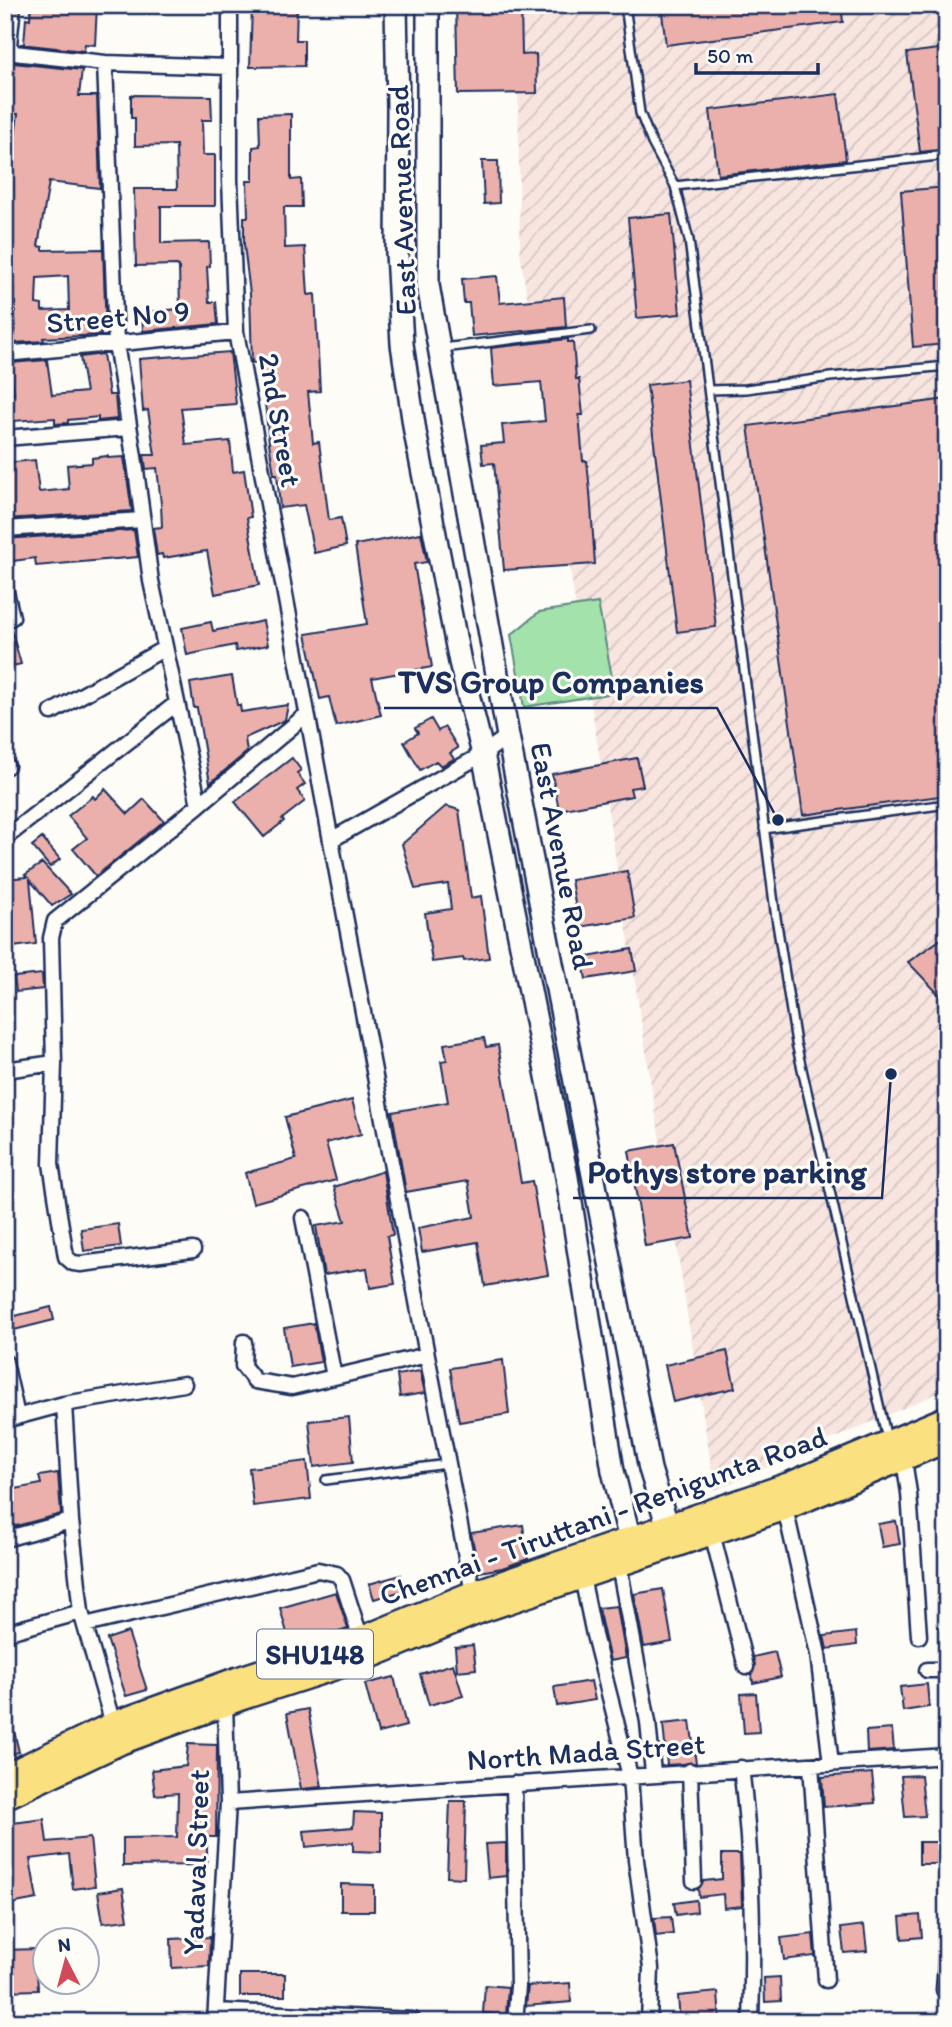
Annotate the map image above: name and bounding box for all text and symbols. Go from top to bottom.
scale bar [696,32,819,76]
text: 50 m [707,43,754,68]
street label: East Avenue Road [379,83,424,316]
street label: Street No 9 [45,292,191,341]
street label: 2nd Street [251,350,310,490]
callout: TVS Group Companies [384,655,717,708]
text: TVS Group Companies [397,663,704,701]
street label: East Avenue Road [522,739,603,973]
callout: Pothys store parking [573,1145,882,1198]
text: Pothys store parking [587,1153,867,1191]
street label: Chennai - Tiruttani - Renigunta Road [374,1417,831,1614]
road number: SHU148 [257,1630,373,1678]
street label: North Mada Street [465,1725,707,1778]
street label: Yadaval Street [174,1768,217,1956]
north arrow [32,1926,102,1996]
text: N [57,1932,72,1957]

